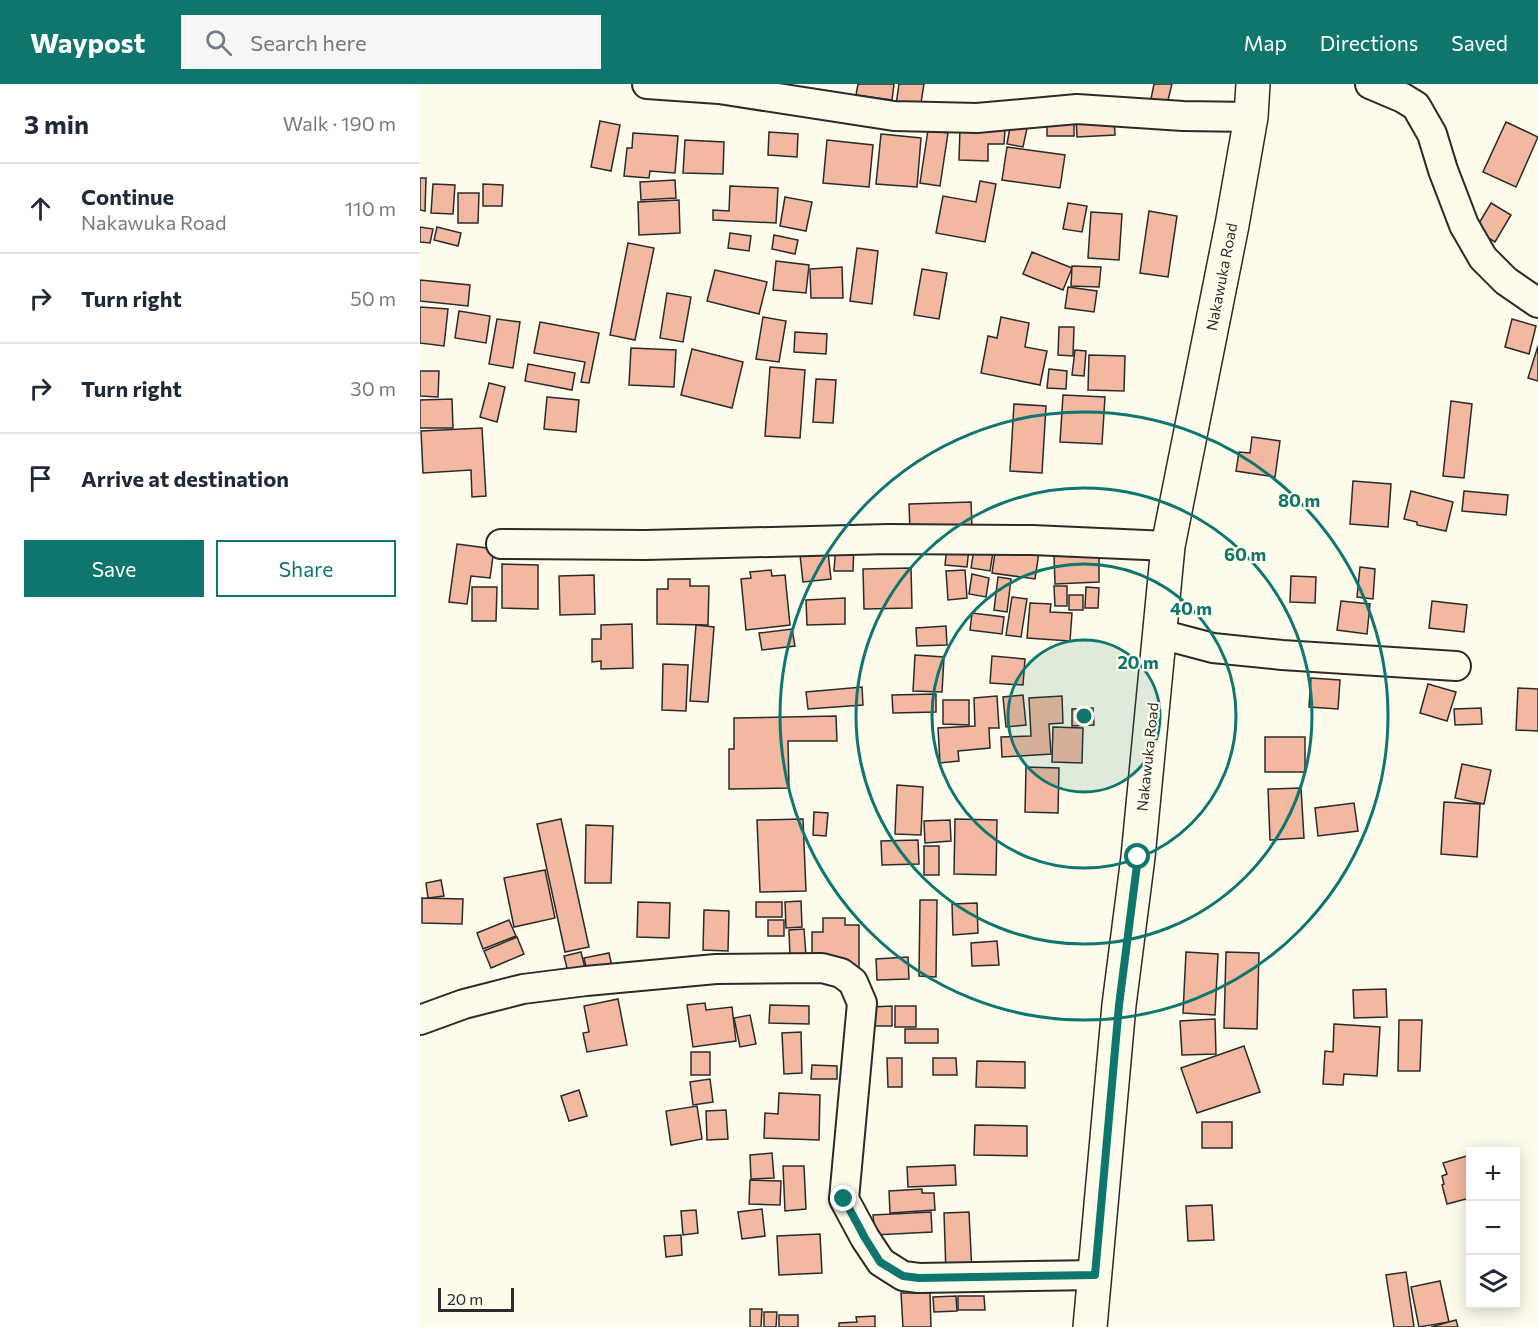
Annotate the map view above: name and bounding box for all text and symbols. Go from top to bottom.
search box [181,15,601,69]
text: Waypost [30,25,145,59]
icon: search [202,26,235,59]
text: Search here [250,29,367,56]
text: Map [1244,30,1287,55]
text: Directions [1320,30,1418,55]
text: Saved [1451,30,1508,55]
text: 3 min [24,108,89,139]
text: Walk · 190 m [283,111,396,135]
text: Continue [81,183,174,210]
icon: ahead [24,192,57,225]
text: 110 m [345,196,396,220]
text: Nakawuka Road [81,210,227,234]
street label: Nakawuka Road [1202,221,1240,332]
icon: right [24,282,57,315]
text: Turn right [81,285,182,312]
text: 50 m [350,286,396,310]
icon: right [24,372,57,405]
text: Turn right [81,375,182,402]
text: 30 m [350,376,396,400]
icon: arrive [24,462,57,495]
text: Arrive at destination [81,465,289,492]
text: 80 m [1278,489,1320,511]
button: Save [24,540,204,597]
button: Share [216,540,396,597]
text: 60 m [1224,543,1266,565]
text: 40 m [1170,597,1212,619]
text: 20 m [1117,651,1159,673]
street label: Nakawuka Road [1132,702,1162,812]
centre of rings [1074,706,1094,726]
route start [1124,843,1150,869]
map controls [1466,1147,1520,1309]
button: + [1466,1147,1520,1201]
route end [830,1185,856,1211]
button: − [1466,1201,1520,1255]
button: layers [1466,1255,1520,1309]
scale bar [438,1285,514,1312]
text: 20 m [447,1289,483,1308]

